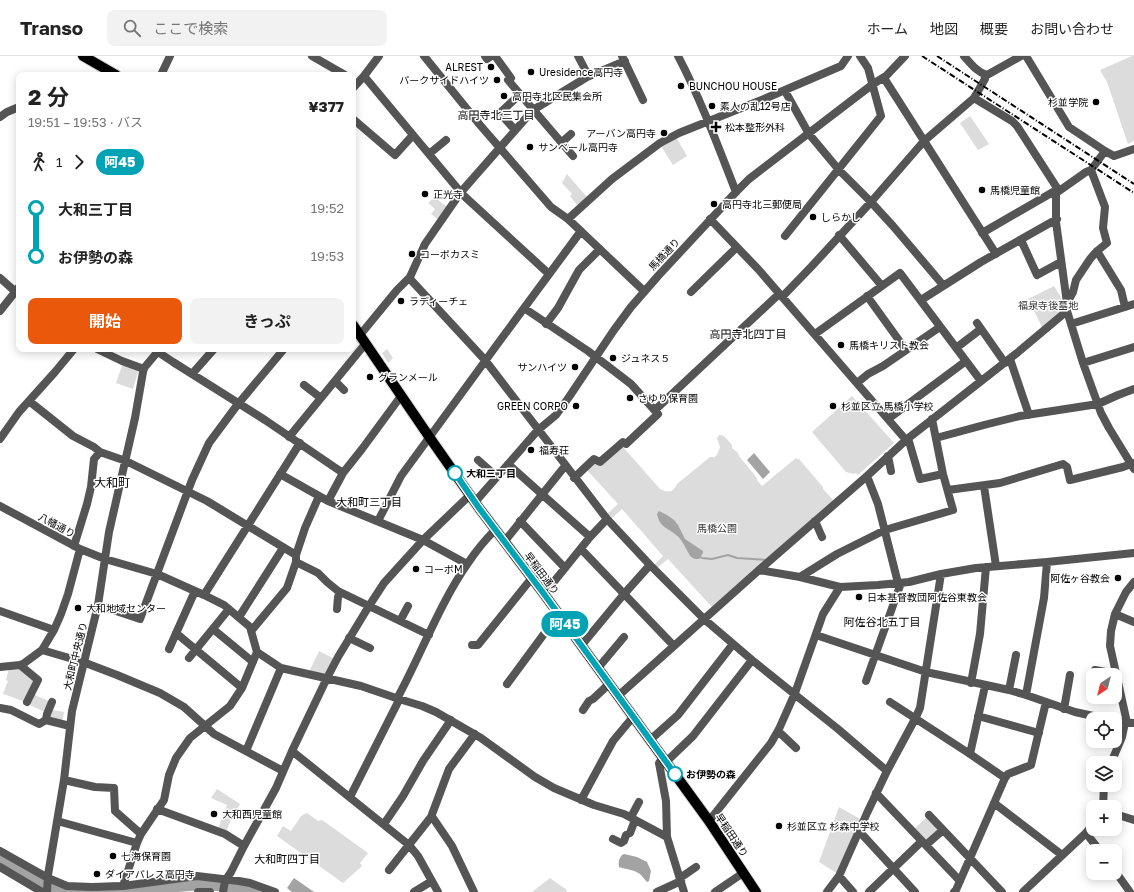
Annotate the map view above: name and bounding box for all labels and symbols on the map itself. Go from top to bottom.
place label: ALREST [445,61,483,73]
marker: ALREST [486,62,496,72]
place label: Uresidence高円寺 [539,66,623,78]
marker: Uresidence高円寺 [526,67,536,77]
place label: パークサイドハイツ [399,74,489,86]
marker: パークサイドハイツ [492,75,502,85]
place label: BUNCHOU HOUSE [689,80,777,92]
marker: BUNCHOU HOUSE [676,81,686,91]
place label: 高円寺北区民集会所 [512,90,602,102]
marker: 高円寺北区民集会所 [499,91,509,101]
place label: 杉並学院 [1048,96,1088,108]
marker: 杉並学院 [1091,97,1101,107]
place label: 素人の乱12号店 [720,100,791,112]
marker: 素人の乱12号店 [707,101,717,111]
district label: 高円寺北三丁目 [458,108,535,121]
marker: 松本整形外科 [710,121,722,133]
place label: 松本整形外科 [725,121,785,133]
place label: アーバン高円寺 [586,127,656,139]
marker: アーバン高円寺 [659,128,669,138]
place label: サンベール高円寺 [538,141,618,153]
marker: サンベール高円寺 [525,142,535,152]
place label: 馬橋児童館 [990,184,1040,196]
marker: 馬橋児童館 [977,185,987,195]
place label: 正光寺 [433,188,463,200]
marker: 正光寺 [420,189,430,199]
place label: 高円寺北三郵便局 [722,198,802,210]
marker: 高円寺北三郵便局 [709,199,719,209]
place label: しらかし [821,211,861,223]
marker: しらかし [808,212,818,222]
street label: 馬橋通り [646,235,682,273]
place label: コーポカスミ [420,248,480,260]
marker: コーポカスミ [407,249,417,259]
place label: ラディーチェ [409,295,468,307]
marker: ラディーチェ [396,296,406,306]
park label: 福泉寺後墓地 [1018,299,1079,311]
district label: 高円寺北四丁目 [710,327,787,340]
place label: 馬橋キリスト教会 [849,339,929,351]
marker: 馬橋キリスト教会 [836,340,846,350]
place label: ジュネス５ [621,352,670,364]
marker: ジュネス５ [608,353,618,363]
place label: サンハイツ [517,361,567,373]
marker: サンハイツ [570,362,580,372]
place label: グランメール [378,371,438,383]
marker: グランメール [365,372,375,382]
place label: さゆり保育園 [638,392,698,404]
marker: さゆり保育園 [625,393,635,403]
place label: GREEN CORPO [497,400,568,412]
place label: 杉並区立 馬橋小学校 [841,400,934,412]
marker: GREEN CORPO [571,401,581,411]
marker: 杉並区立 馬橋小学校 [828,401,838,411]
place label: 福寿荘 [539,444,569,456]
marker: 福寿荘 [526,445,536,455]
marker: 大和三丁目 [447,465,463,481]
place label: 大和三丁目 [466,467,516,479]
district label: 大和町 [94,475,130,490]
district label: 大和町三丁目 [336,495,402,508]
street label: 八幡通り [37,510,77,540]
park label: 馬橋公園 [697,522,737,534]
street label: 早稲田通り [522,549,562,597]
place label: コーポM [424,563,463,575]
marker: コーポM [411,564,421,574]
place label: 阿佐ヶ谷教会 [1050,572,1110,584]
marker: 阿佐ヶ谷教会 [1113,573,1123,583]
place label: 日本基督教団阿佐谷東教会 [867,591,987,603]
marker: 日本基督教団阿佐谷東教会 [854,592,864,602]
place label: 大和地域センター [86,602,166,614]
marker: 大和地域センター [73,603,83,613]
line badge: 阿45 [542,611,588,637]
district label: 阿佐谷北五丁目 [844,615,921,628]
street label: 大和町中央通り [61,621,89,691]
north arrow [1086,668,1122,704]
marker: お伊勢の森 [667,766,683,782]
place label: お伊勢の森 [686,768,736,780]
place label: 大和西児童館 [222,808,282,820]
marker: 大和西児童館 [209,809,219,819]
street label: 早稲田通り [713,811,751,859]
place label: 杉並区立 杉森中学校 [787,820,880,832]
marker: 杉並区立 杉森中学校 [774,821,784,831]
place label: 七海保育園 [121,850,171,862]
marker: 七海保育園 [108,851,118,861]
district label: 大和町四丁目 [254,852,320,865]
place label: ダイアパレス高円寺 [105,868,195,880]
marker: ダイアパレス高円寺 [92,869,102,879]

